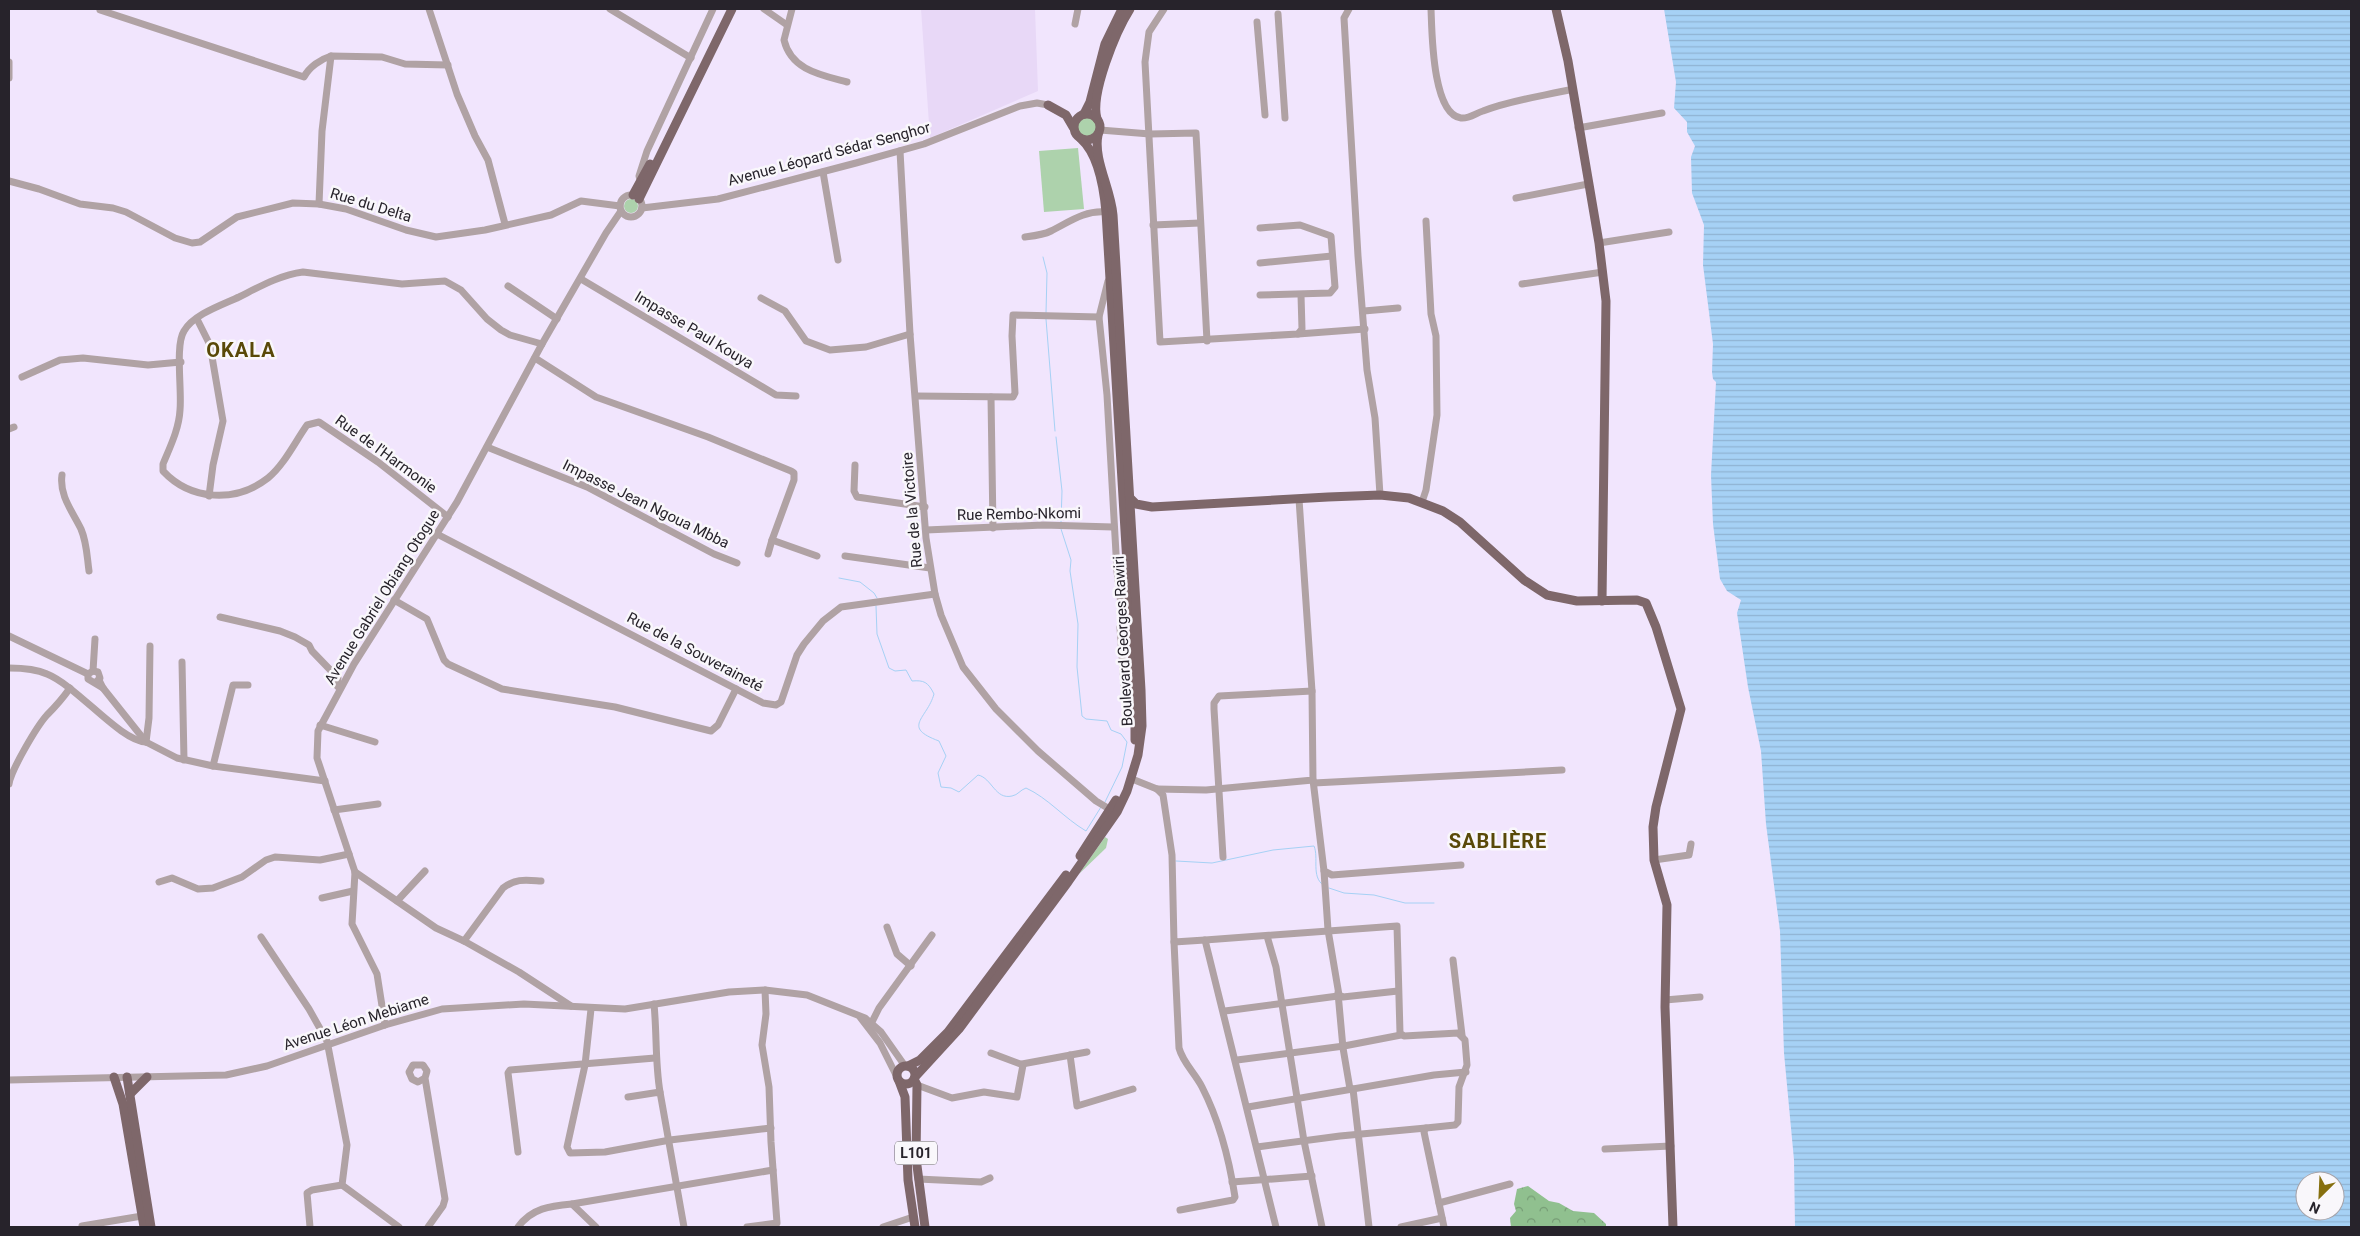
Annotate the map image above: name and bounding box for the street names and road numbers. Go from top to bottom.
street label: Avenue Léopard Sédar Senghor [726,118,932,190]
street label: Rue du Delta [328,184,414,226]
street label: Impasse Paul Kouya [631,287,757,373]
street label: Rue de l'Harmonie [332,411,440,497]
street label: Rue de la Victoire [898,452,926,568]
street label: Impasse Jean Ngoua Mbba [560,456,732,552]
street label: Rue Rembo-Nkomi [957,504,1081,524]
street label: Avenue Gabriel Obiang Otogue [321,506,443,688]
street label: Boulevard Georges Rawiri [1110,555,1136,727]
street label: Rue de la Souveraineté [624,609,766,696]
street label: Avenue Léon Mebiame [281,990,431,1054]
road number: L101 [895,1142,937,1164]

